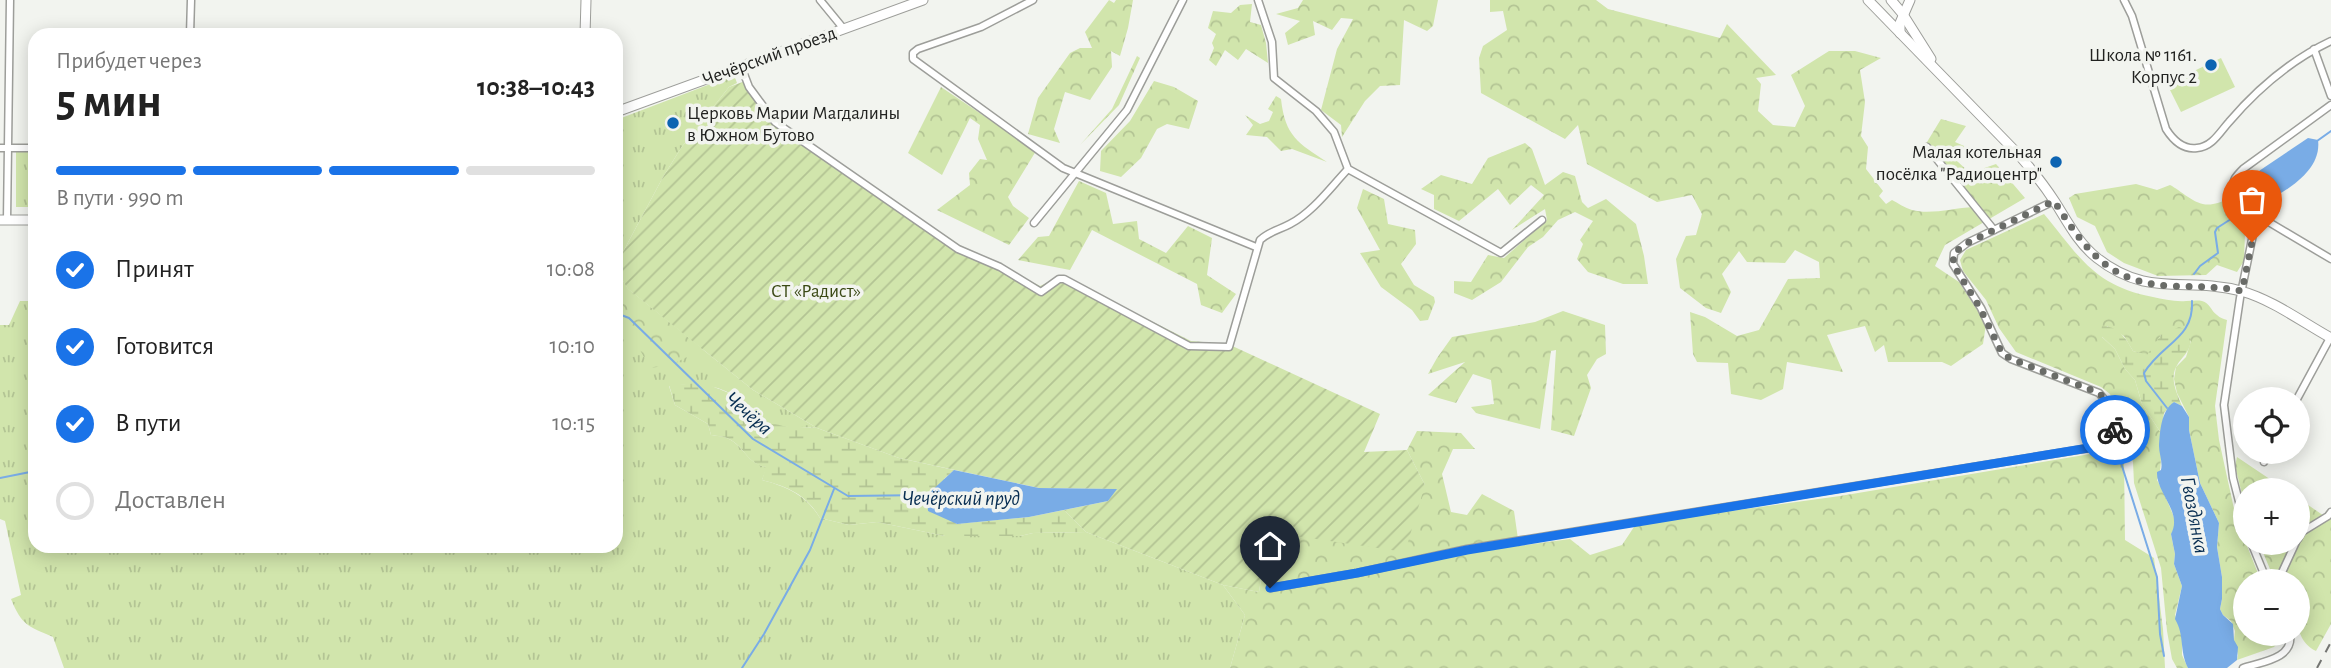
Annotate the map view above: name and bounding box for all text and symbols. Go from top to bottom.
street label: Чечёрский проезд [700,23,839,89]
place label: Школа № 1161. Корпус 2 [2089,46,2197,87]
text: Прибудет через [56,50,202,73]
marker: Школа № 1161. Корпус 2 [2203,57,2219,73]
text: 10:38–10:43 [477,74,595,100]
text: 5 мин [56,79,162,125]
place label: Церковь Марии Магдалины в Южном Бутово [687,104,900,145]
marker: Церковь Марии Магдалины в Южном Бутово [665,115,681,131]
place label: Малая котельная посёлка "Радиоцентр" [1876,143,2042,184]
marker: Малая котельная посёлка "Радиоцентр" [2048,154,2064,170]
pin [2222,170,2282,242]
icon: bag [2233,181,2271,219]
text: В пути · 990 m [56,187,184,210]
icon: check [56,251,94,289]
text: Принят [115,256,194,282]
text: 10:08 [547,258,595,281]
park label: СТ «Радист» [771,282,861,301]
icon: check [56,328,94,366]
text: Готовится [115,333,214,359]
text: 10:10 [550,335,595,358]
map controls [2233,387,2310,646]
button: locate [2233,387,2310,464]
water label: Чечёра [721,388,776,440]
courier [2080,395,2150,465]
icon: check [56,405,94,443]
text: В пути [115,410,181,436]
icon: bike [2096,411,2134,449]
text: 10:15 [552,412,595,435]
water label: Гвоздянка [2177,475,2212,555]
button: + [2233,478,2310,555]
text: Доставлен [115,487,226,513]
water label: Чечёрский пруд [902,488,1020,510]
pin [1240,516,1300,588]
icon: home [1251,527,1289,565]
button: − [2233,569,2310,646]

